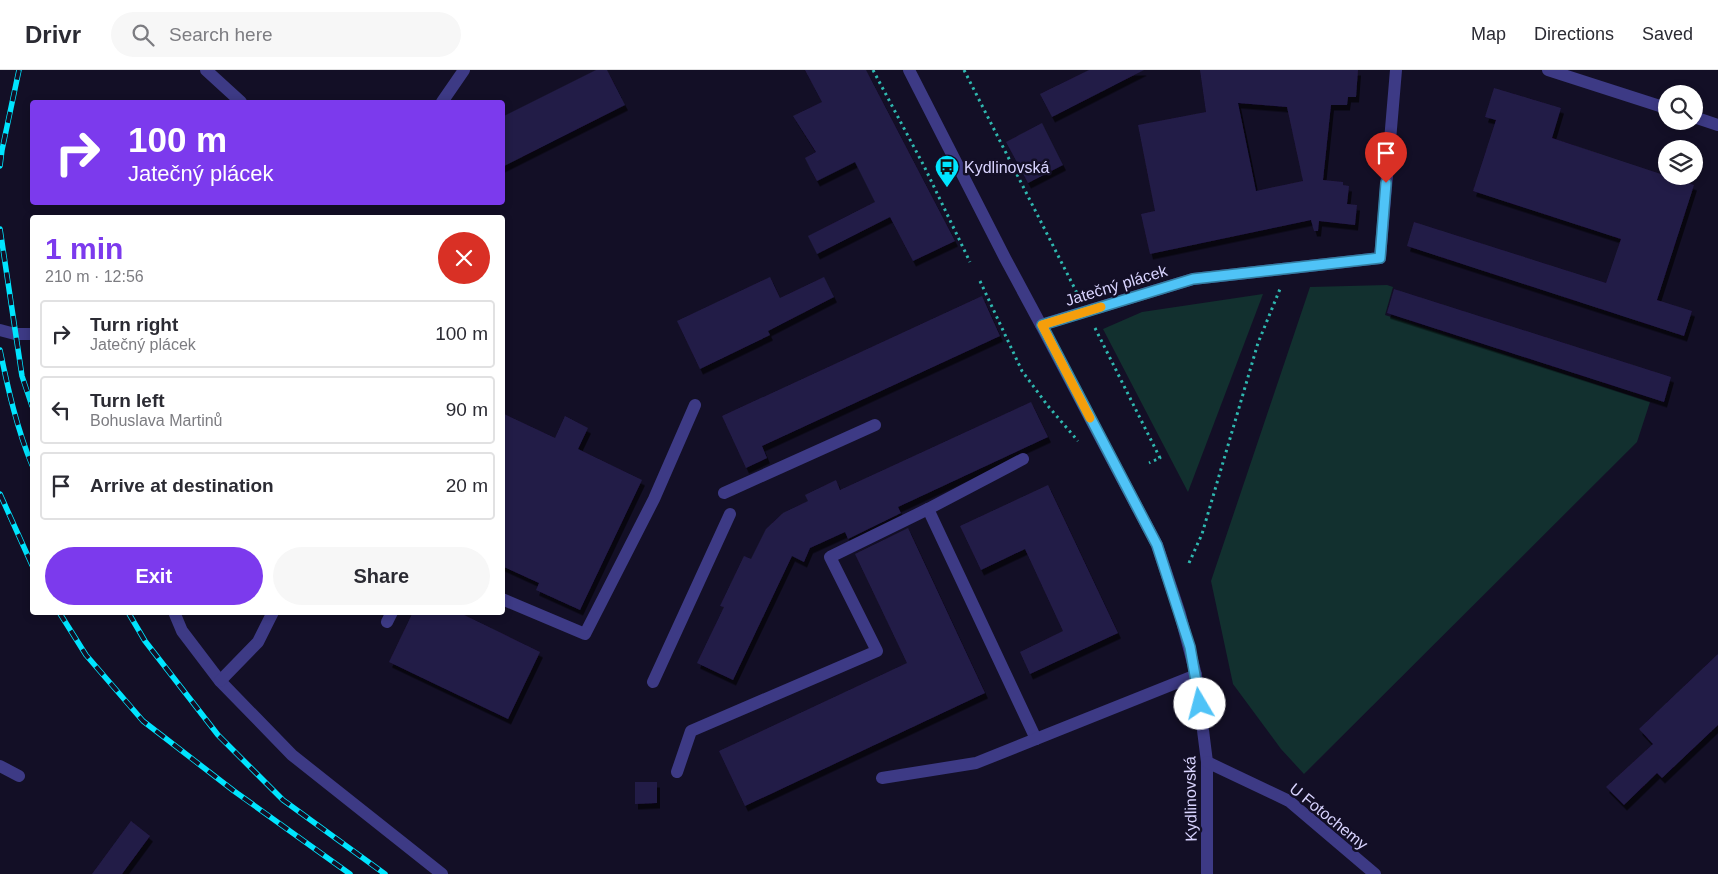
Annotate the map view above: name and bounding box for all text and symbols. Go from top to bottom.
search box [111,12,461,57]
text: Drivr [25,21,81,48]
icon: search [129,21,157,49]
text: Search here [169,24,273,45]
text: Map [1471,24,1506,44]
text: Directions [1534,24,1614,44]
text: Saved [1642,24,1693,44]
map controls [1658,85,1703,185]
button: search [1658,85,1703,130]
icon: right [45,120,110,185]
text: 100 m [128,120,227,159]
pin [1365,132,1407,183]
icon: arrive [1372,139,1400,167]
button: layers [1658,140,1703,185]
bus stop icon: Kydlinovská [934,154,960,188]
place label: Kydlinovská [964,159,1049,176]
text: Jatečný plácek [128,161,274,186]
text: 1 min [45,232,123,265]
button: close [438,232,490,284]
street label: Jatečný plácek [1063,262,1170,309]
text: 210 m · 12:56 [45,268,144,285]
text: Turn right [90,314,178,335]
icon: right [47,320,75,348]
text: 100 m [435,323,488,344]
text: Jatečný plácek [90,336,196,353]
text: Turn left [90,390,165,411]
icon: left [47,396,75,424]
text: 90 m [446,399,488,420]
text: Bohuslava Martinů [90,412,223,429]
icon: arrive [47,472,75,500]
text: Arrive at destination [90,475,274,496]
text: 20 m [446,475,488,496]
button: Exit [45,547,263,605]
button: Share [273,547,490,605]
position arrow [1173,677,1225,729]
street label: Kydlinovská [1181,756,1200,842]
street label: U Fotochemy [1286,780,1371,853]

